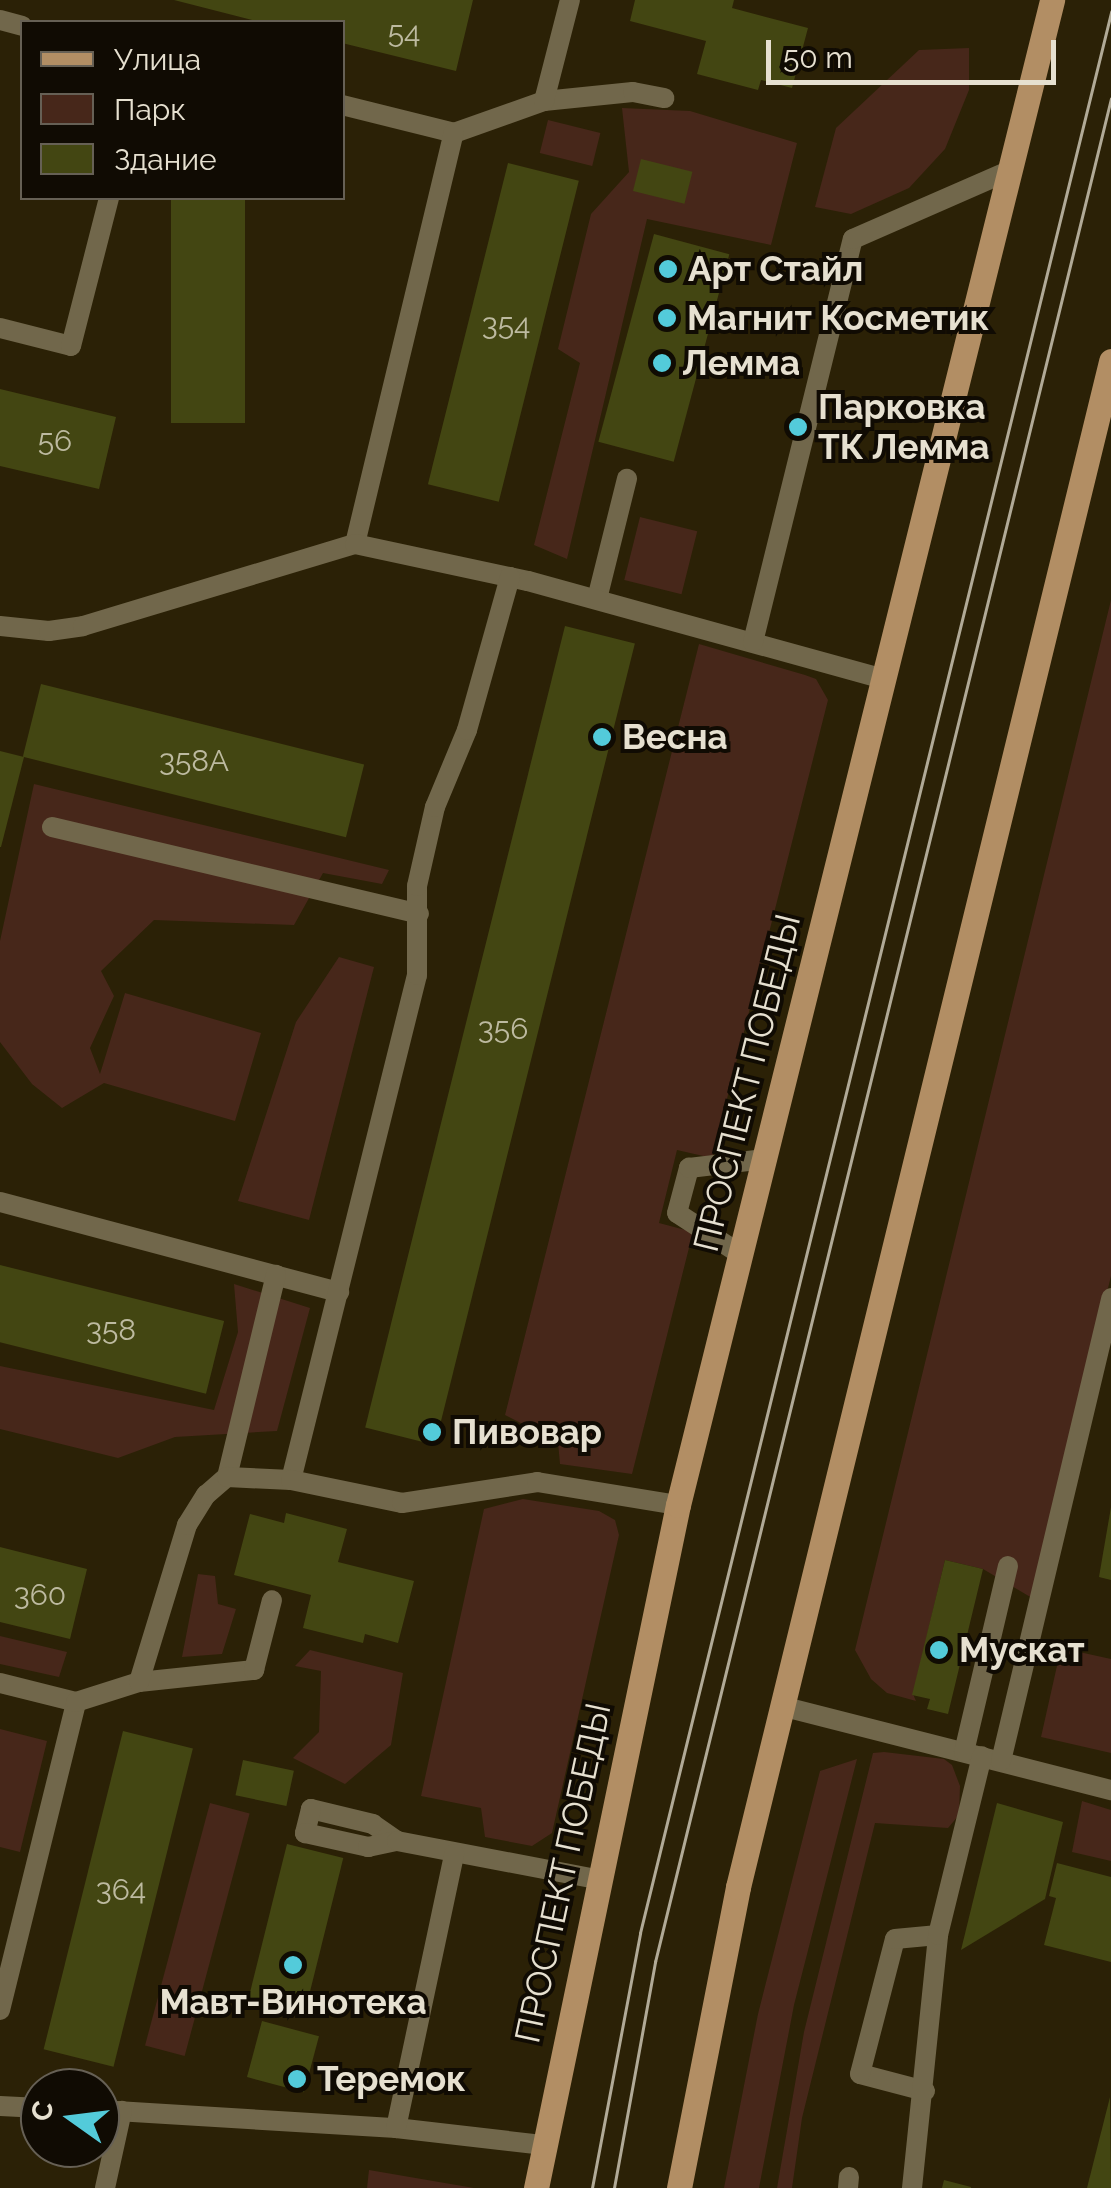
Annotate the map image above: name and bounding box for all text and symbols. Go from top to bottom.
house number: 54 [388,15,420,51]
legend [20,20,345,200]
scale bar [771,20,1061,82]
text: 50 m [783,40,853,75]
text: Улица [114,42,201,77]
text: Парк [114,92,186,127]
text: Здание [114,142,217,177]
place label: Арт Стайл [688,248,863,290]
marker: Арт Стайл [657,258,679,280]
place label: Магнит Косметик [687,297,989,339]
house number: 354 [482,307,530,343]
marker: Магнит Косметик [656,307,678,329]
place label: Лемма [682,342,800,384]
marker: Лемма [651,352,673,374]
place label: Парковка ТК Лемма [818,386,990,468]
marker: Парковка ТК Лемма [787,416,809,438]
house number: 56 [38,423,72,459]
place label: Весна [622,716,728,758]
marker: Весна [591,726,613,748]
house number: 358А [159,743,229,779]
street label: ПРОСПЕКТ ПОБЕДЫ [685,909,809,1257]
house number: 356 [478,1011,528,1047]
house number: 358 [86,1312,136,1348]
place label: Пивовар [452,1411,602,1453]
marker: Пивовар [421,1421,443,1443]
house number: 360 [14,1577,66,1613]
place label: Мускат [959,1629,1085,1671]
marker: Мускат [928,1639,950,1661]
street label: ПРОСПЕКТ ПОБЕДЫ [506,1699,620,2047]
house number: 364 [96,1872,146,1908]
marker: Мавт-Винотека [282,1954,304,1976]
place label: Мавт-Винотека [159,1981,427,2023]
place label: Теремок [317,2058,466,2100]
north arrow [20,2068,120,2168]
marker: Теремок [286,2068,308,2090]
text: С [24,2098,61,2124]

